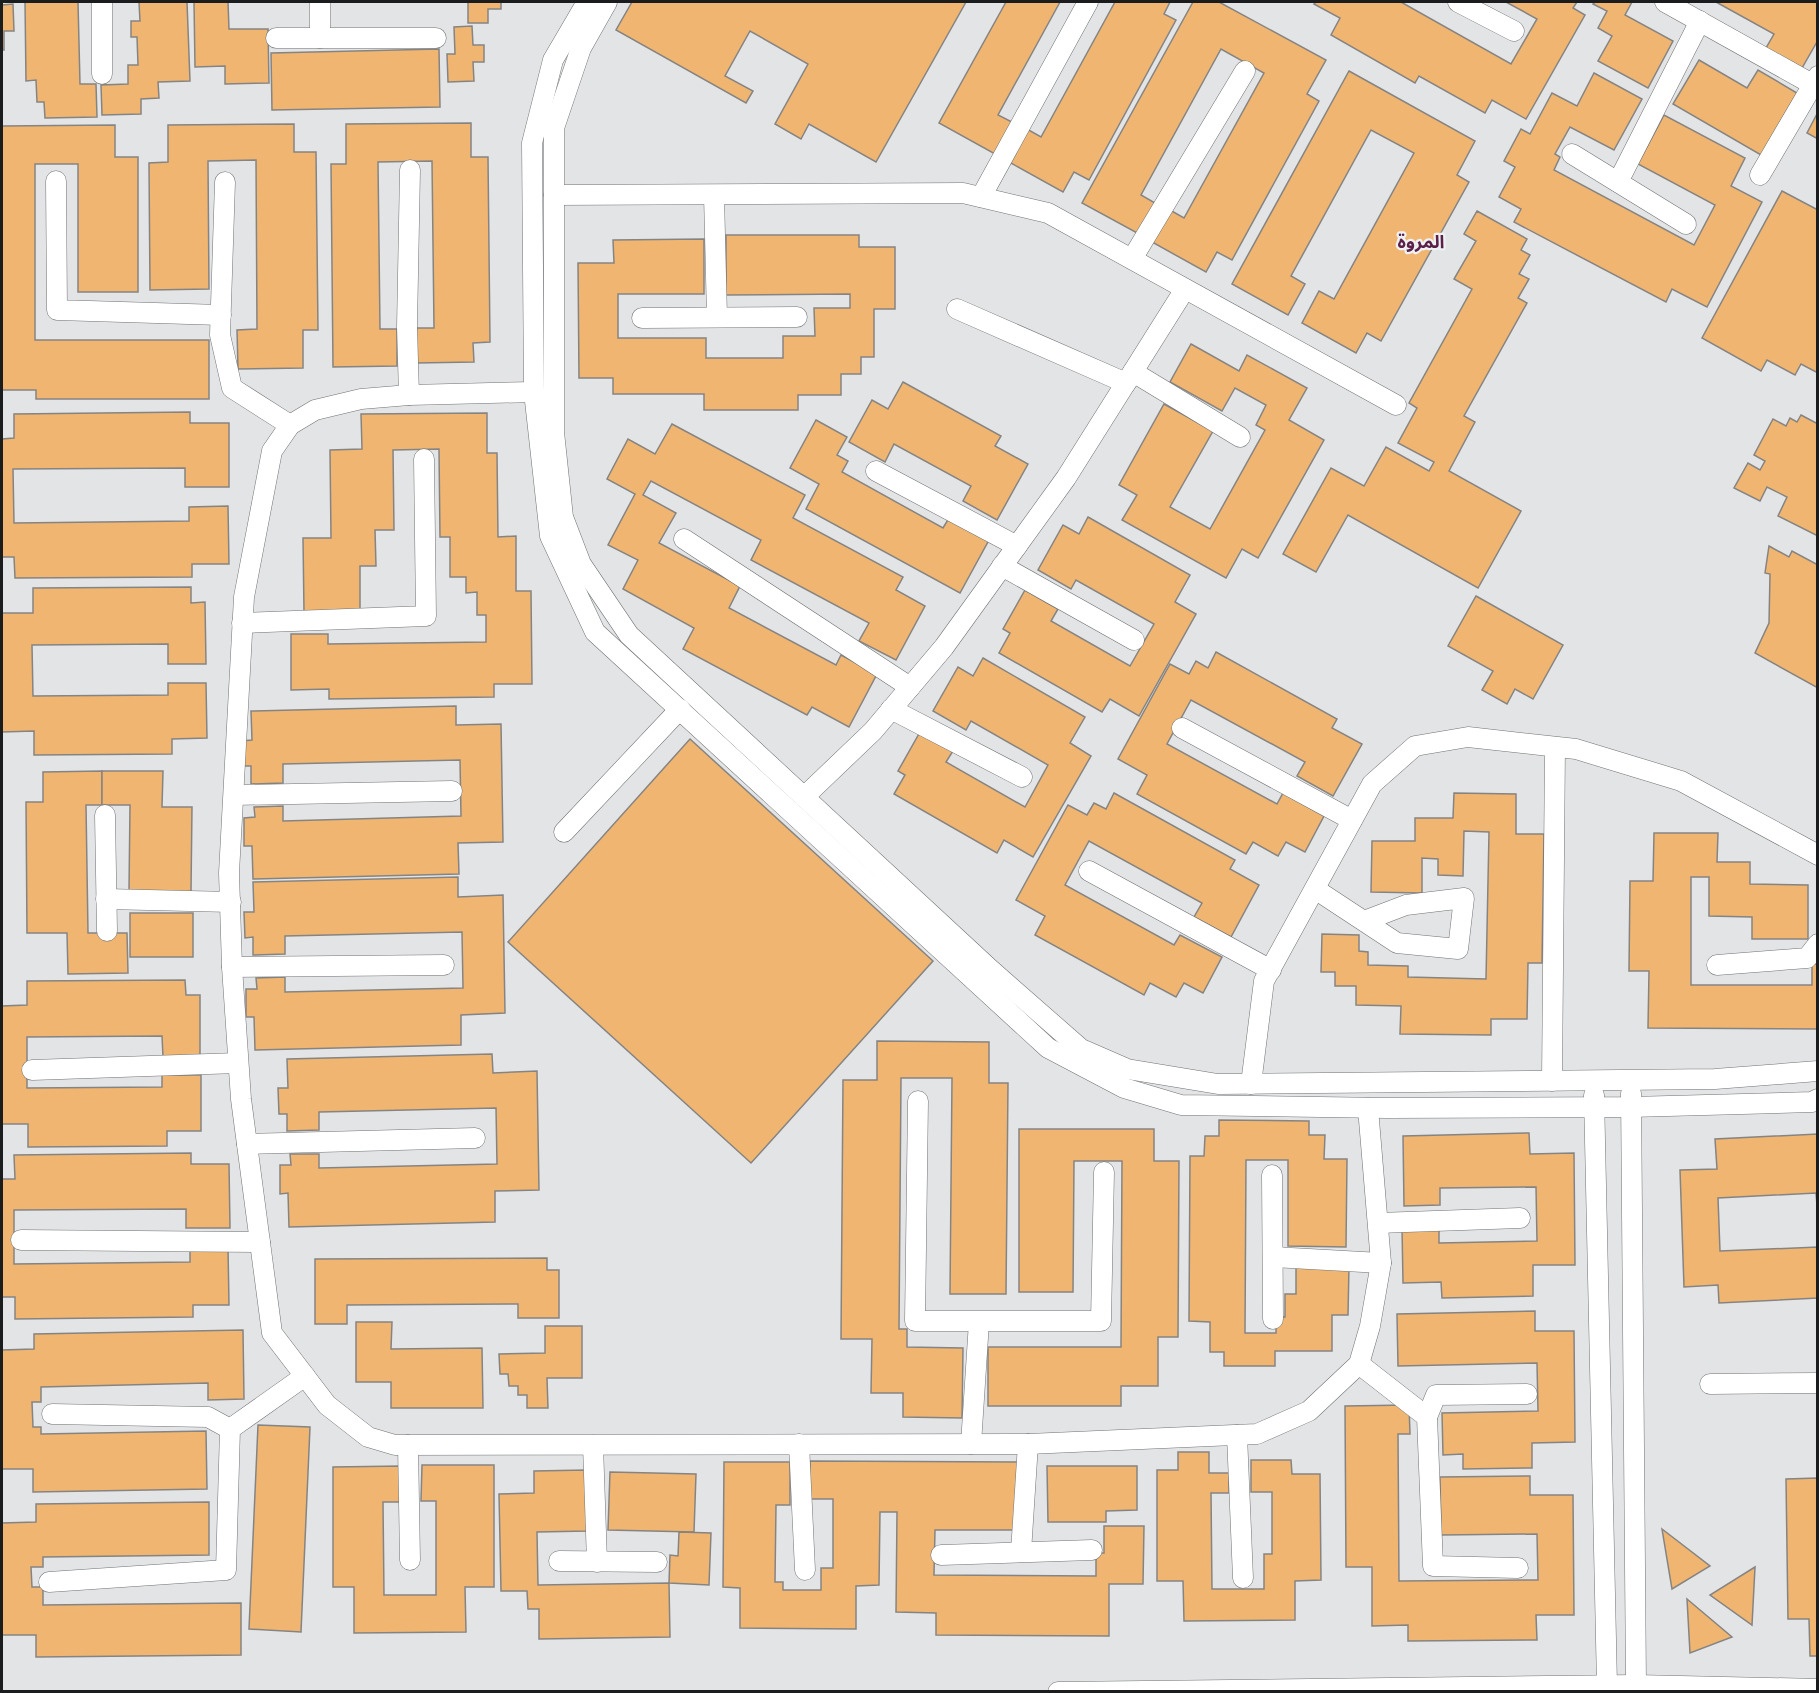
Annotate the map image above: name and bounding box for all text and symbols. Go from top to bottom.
district label: المروة [1397,231,1445,253]

